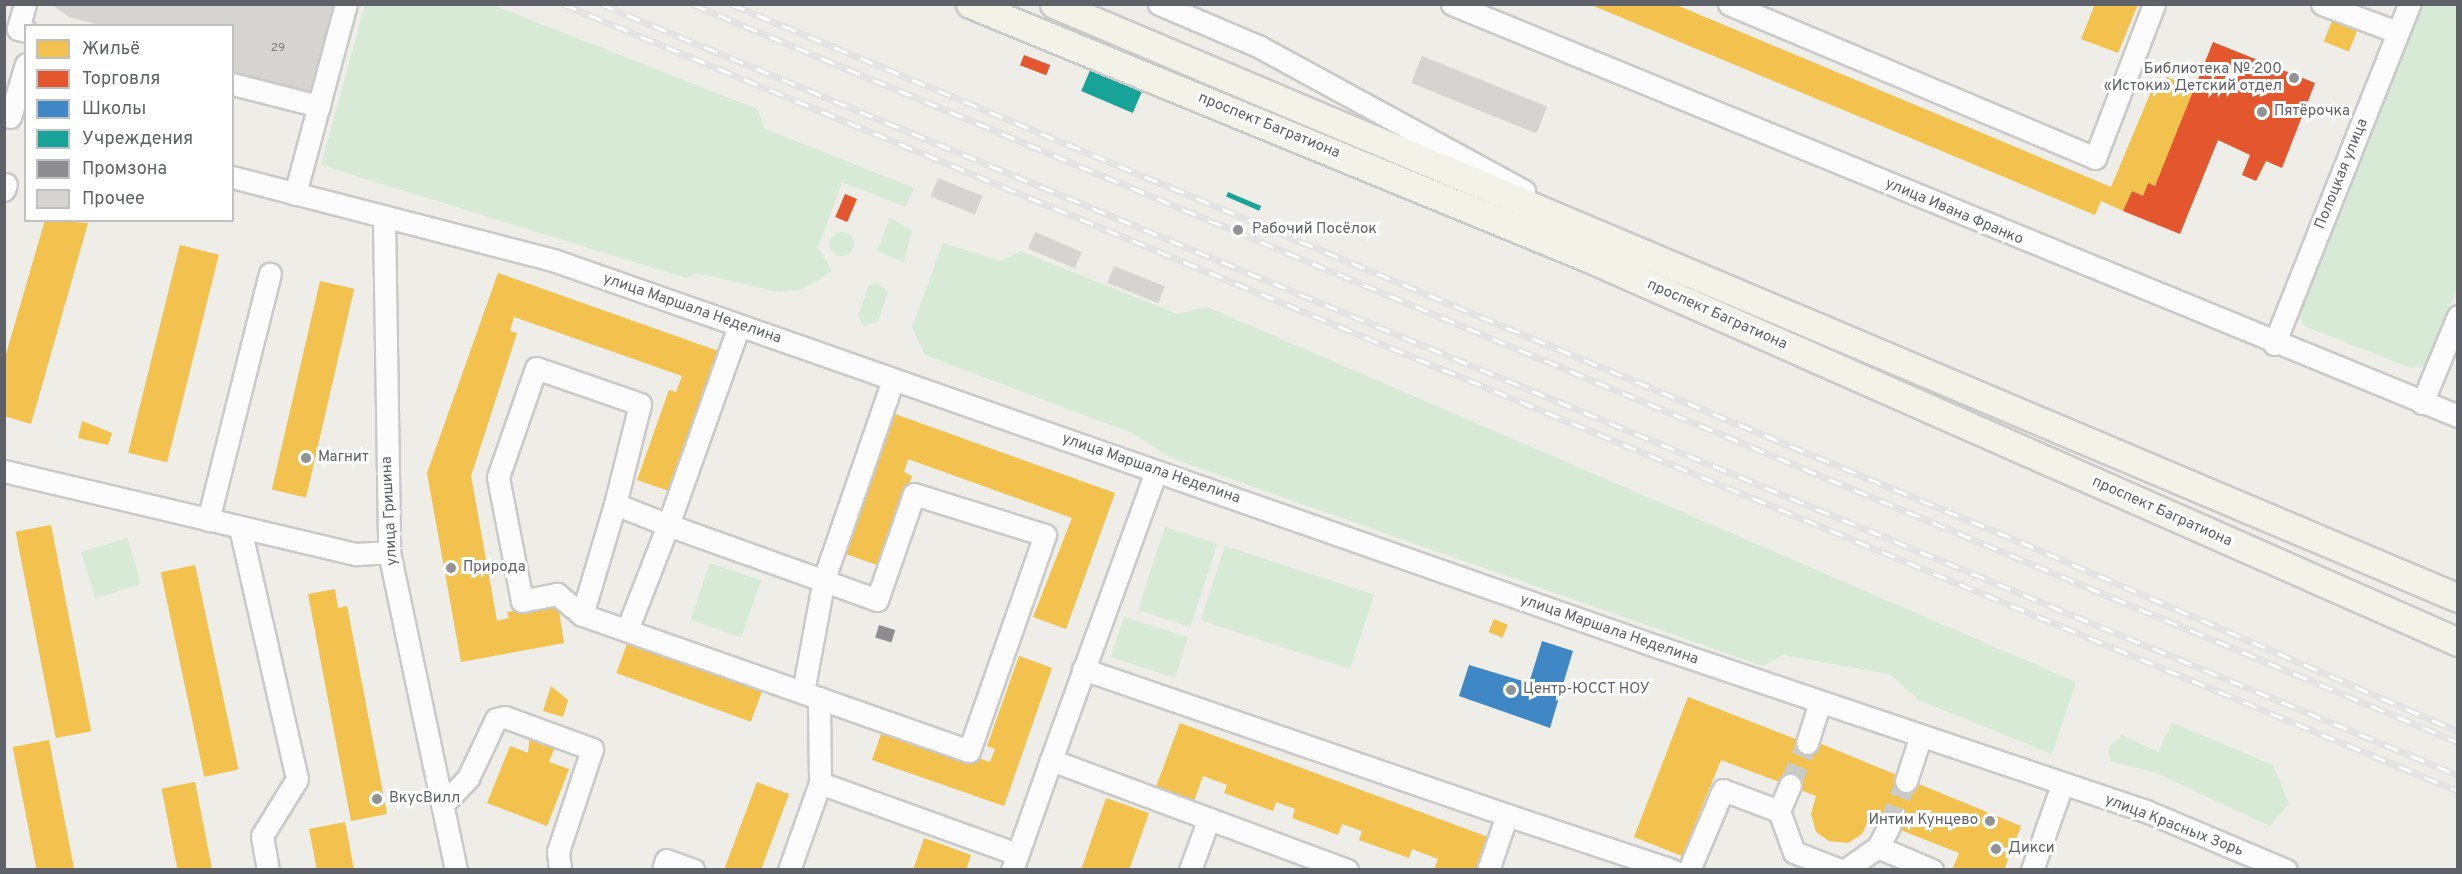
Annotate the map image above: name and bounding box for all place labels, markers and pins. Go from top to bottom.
place label: Библиотека № 200 «Истоки» Детский отдел [2104,60,2282,95]
marker: Библиотека № 200 «Истоки» Детский отдел [2287,71,2301,85]
place label: Пятёрочка [2274,103,2350,121]
marker: Пятёрочка [2255,105,2269,119]
marker: Рабочий Посёлок [1229,221,1247,239]
place label: Рабочий Посёлок [1252,221,1377,239]
place label: Магнит [318,449,369,467]
marker: Магнит [299,451,313,465]
place label: Природа [463,559,526,577]
marker: Природа [444,561,458,575]
place label: Центр-ЮССТ НОУ [1523,681,1650,699]
marker: Центр-ЮССТ НОУ [1504,683,1518,697]
place label: ВкусВилл [389,790,460,808]
marker: ВкусВилл [370,792,384,806]
place label: Интим Кунцево [1868,812,1978,830]
marker: Интим Кунцево [1983,814,1997,828]
place label: Дикси [2008,840,2055,858]
marker: Дикси [1989,842,2003,856]

